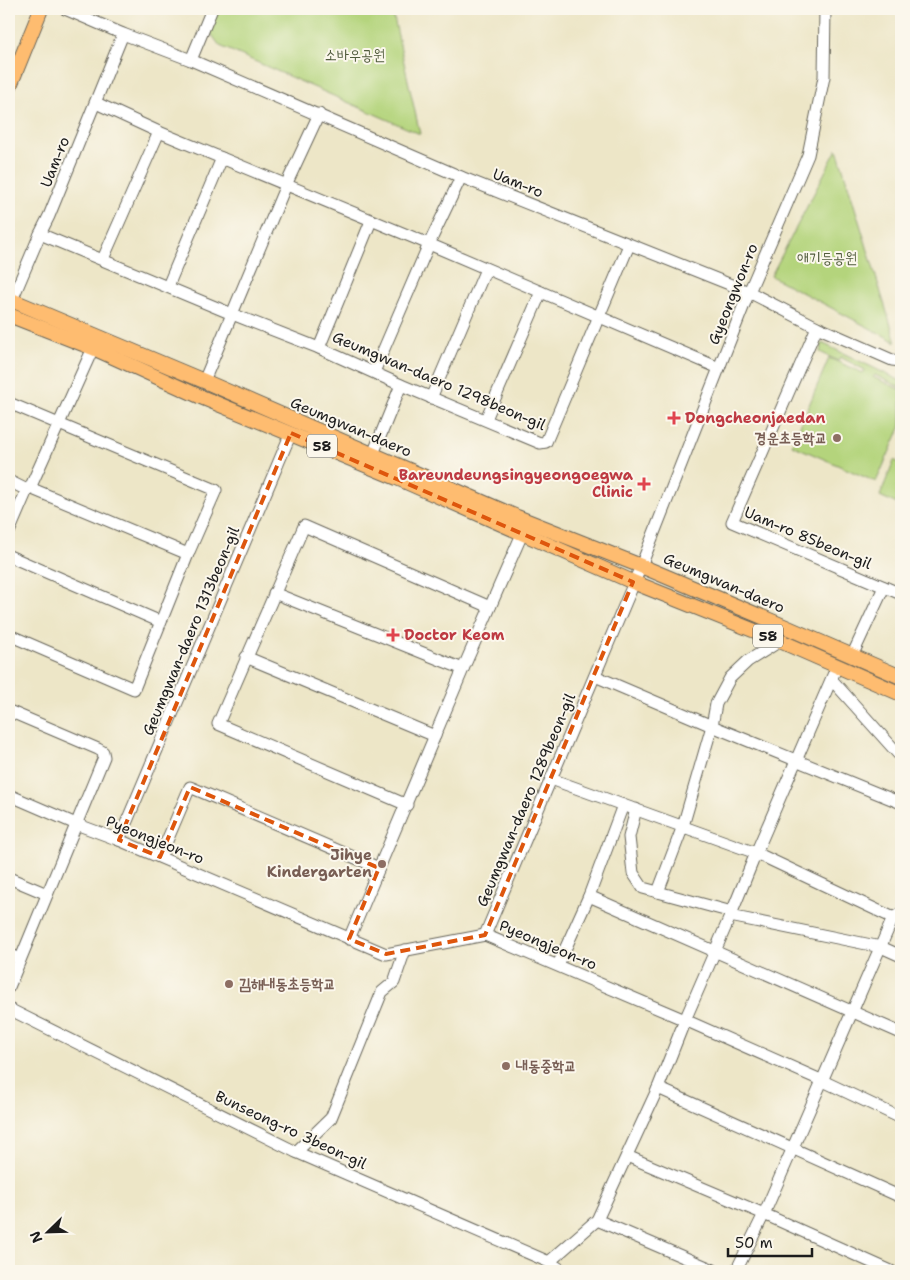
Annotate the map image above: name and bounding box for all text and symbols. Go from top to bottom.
park label: 소바우공원 [325,45,385,65]
street label: Uam-ro [36,134,74,190]
street label: Uam-ro [490,164,546,202]
street label: Gyeongwon-ro [704,240,762,348]
park label: 애기등공원 [797,248,857,268]
street label: Geumgwan-daero 1298beon-gil [330,328,548,434]
street label: Geumgwan-daero [288,393,414,461]
place label: Dongcheonjaedan [685,408,826,428]
marker: Dongcheonjaedan [667,411,681,425]
place label: 경운초등학교 [755,428,827,448]
marker: 경운초등학교 [831,432,843,444]
road number: 58 [307,434,337,458]
place label: Bareundeungsingyeongoegwa Clinic [399,465,634,502]
marker: Bareundeungsingyeongoegwa Clinic [637,477,651,491]
street label: Uam-ro 85beon-gil [741,502,875,574]
street label: Geumgwan-daero 1313beon-gil [138,523,244,739]
street label: Geumgwan-daero [660,548,788,618]
road number: 58 [753,624,783,648]
place label: Doctor Keom [404,625,505,645]
marker: Doctor Keom [386,628,400,642]
street label: Geumgwan-daero 1289beon-gil [472,690,580,910]
street label: Pyeongjeon-ro [103,811,207,869]
place label: Jihye Kindergarten [267,845,372,882]
marker: Jihye Kindergarten [376,858,388,870]
street label: Pyeongjeon-ro [496,915,600,975]
place label: 김해내동초등학교 [239,974,336,994]
marker: 김해내동초등학교 [223,978,235,990]
place label: 내동중학교 [515,1056,576,1076]
marker: 내동중학교 [500,1060,512,1072]
street label: Bunseong-ro 3beon-gil [212,1086,370,1174]
north arrow [22,1208,72,1258]
scale bar [728,1225,811,1257]
text: N [26,1228,46,1246]
text: 50 m [735,1233,773,1253]

